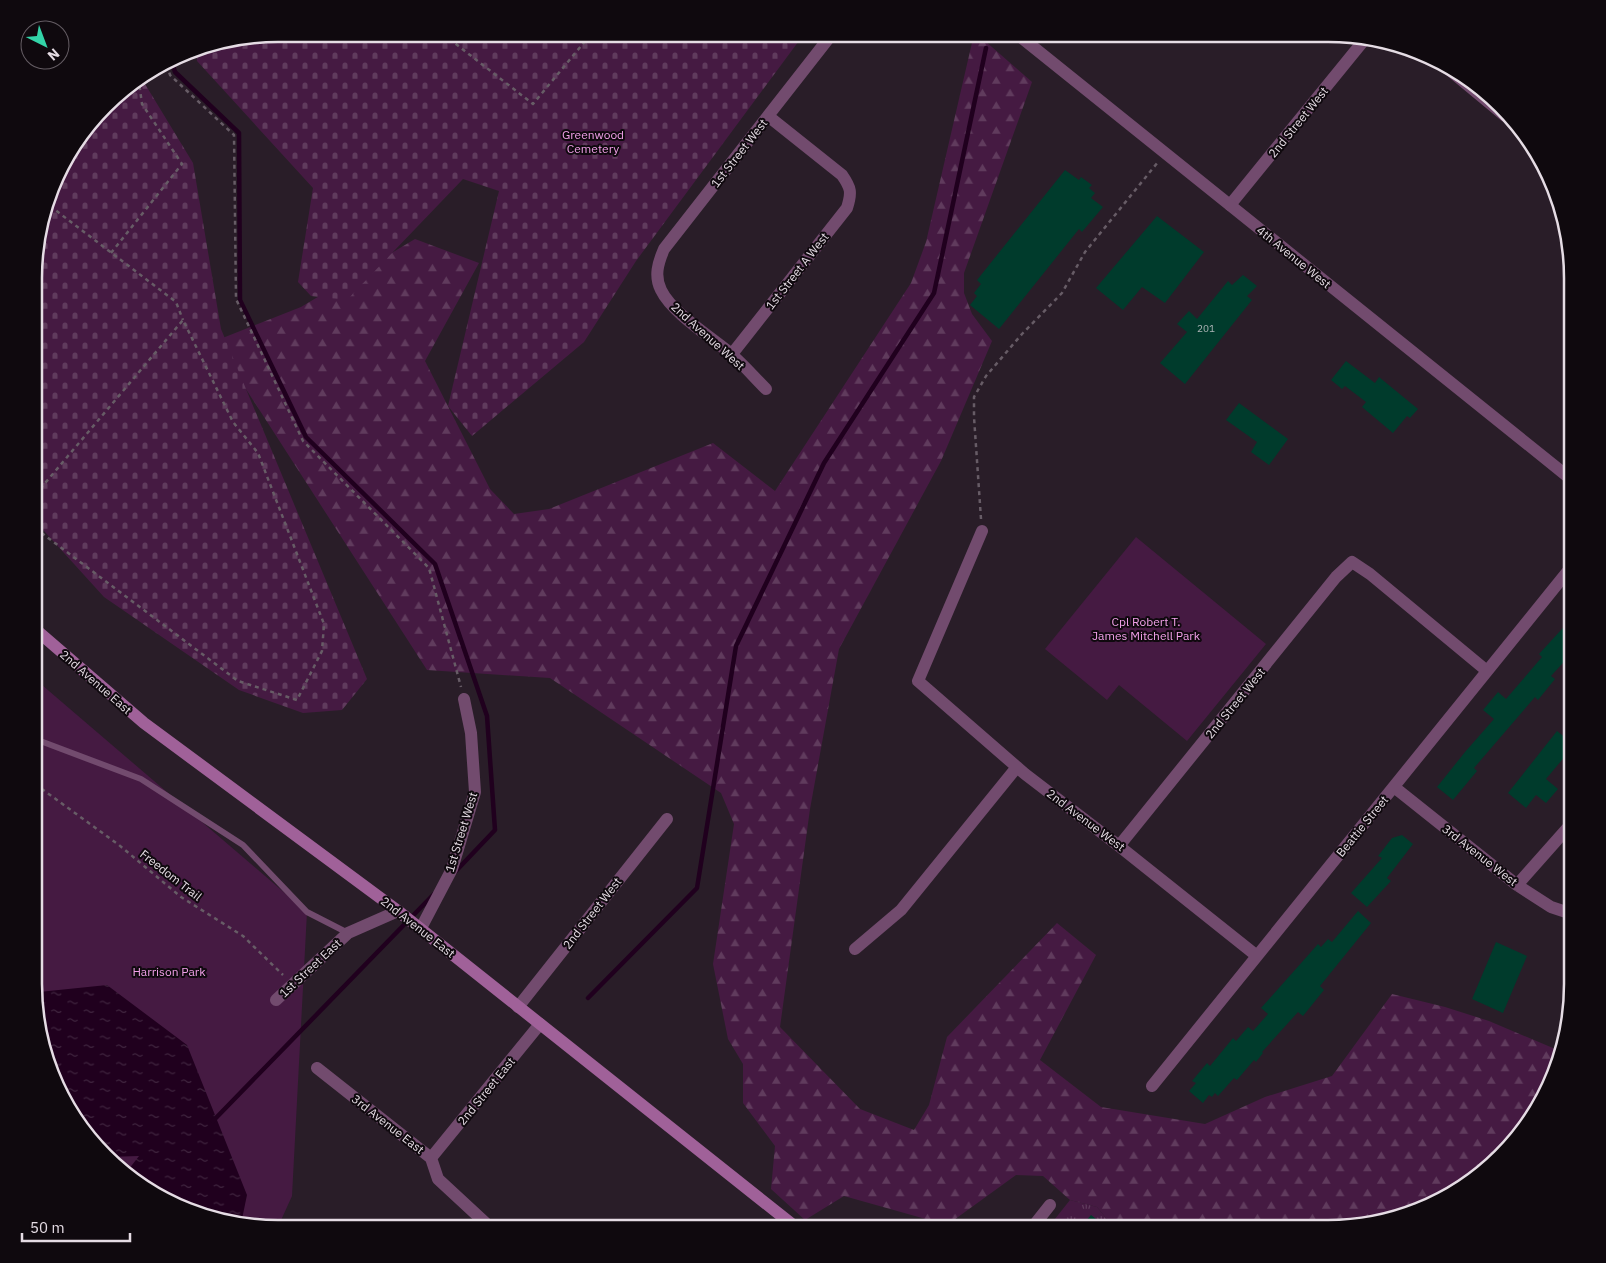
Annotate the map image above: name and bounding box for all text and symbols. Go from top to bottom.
north arrow [20,20,70,70]
text: N [44,45,63,65]
street label: 2nd Street West [1265,84,1331,160]
street label: 1st Street West [708,116,770,190]
park label: Greenwood Cemetery [562,127,624,156]
street label: 4th Avenue West [1254,223,1334,291]
street label: 1st Street A West [762,230,832,312]
street label: 2nd Avenue West [668,299,748,373]
house number: 201 [1197,322,1215,335]
park label: Cpl Robert T. James Mitchell Park [1092,614,1201,643]
street label: 2nd Avenue East [57,647,135,717]
street label: 2nd Street West [1202,665,1268,741]
street label: 2nd Avenue West [1044,786,1128,854]
street label: 1st Street West [442,790,480,874]
street label: Beattie Street [1333,792,1391,860]
street label: 3rd Avenue West [1439,821,1521,889]
street label: Freedom Trail [137,846,205,904]
street label: 2nd Street West [559,874,625,952]
street label: 2nd Avenue East [378,893,458,961]
street label: 1st Street East [276,936,344,1000]
park label: Harrison Park [132,964,206,979]
street label: 2nd Street East [454,1054,518,1128]
street label: 3rd Avenue East [349,1091,427,1157]
scale bar [22,1210,130,1242]
text: 50 m [30,1218,65,1237]

